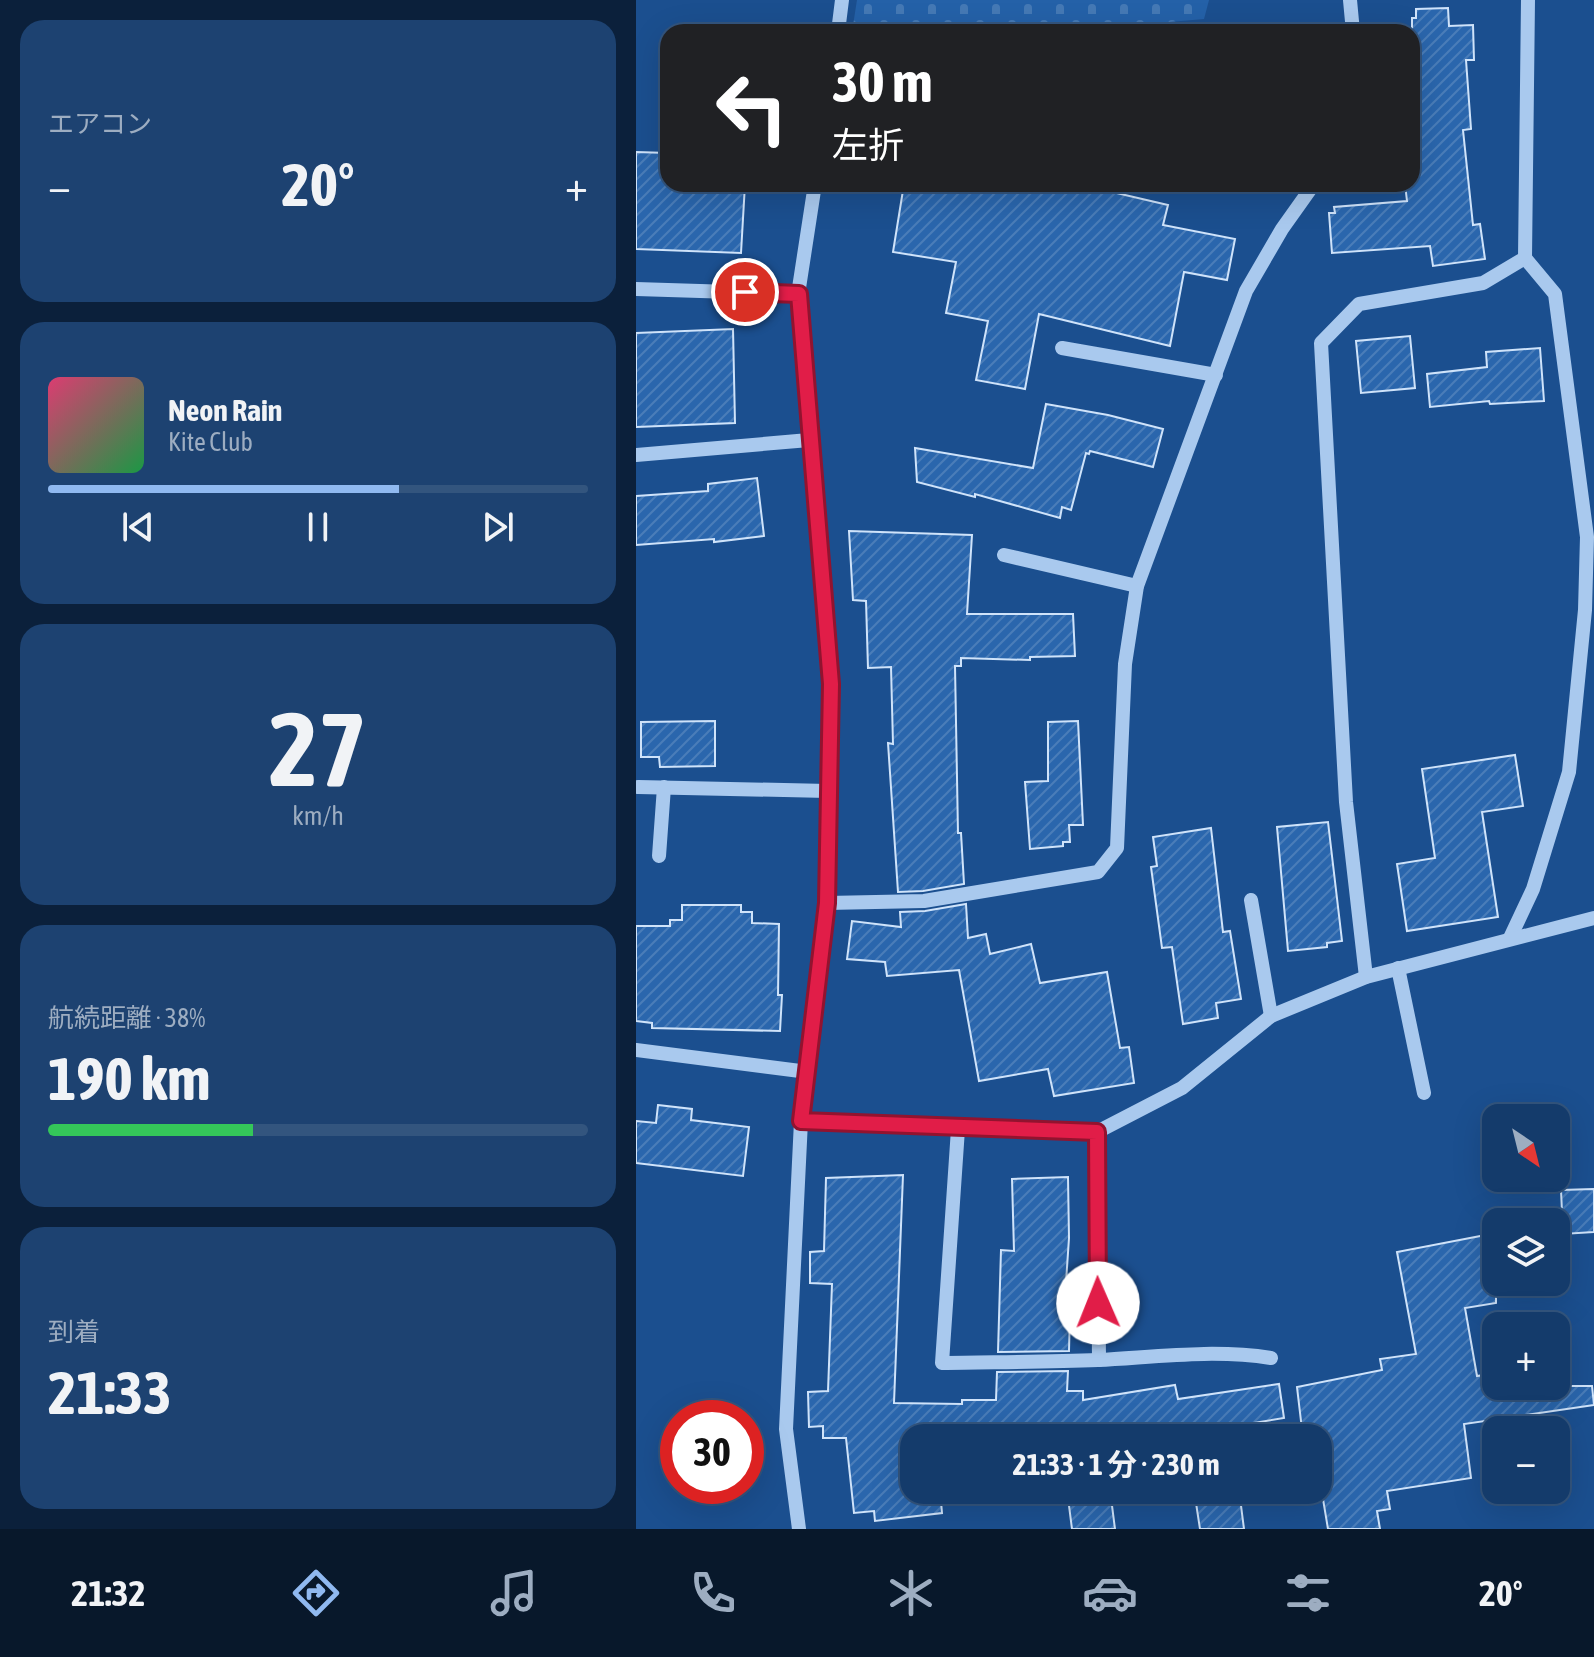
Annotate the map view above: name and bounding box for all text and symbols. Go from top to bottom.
text: 30 m [832,50,933,114]
icon: left [700,56,804,160]
text: エアコン [48,109,152,139]
text: 左折 [832,124,904,166]
text: 20° [282,150,354,219]
text: − [48,160,71,210]
text: + [565,160,588,210]
pin [711,258,779,326]
icon: arrive [723,270,767,314]
text: Neon Rain [168,393,282,427]
text: Kite Club [168,427,253,457]
icon: previous [116,505,160,549]
icon: pause [296,505,340,549]
icon: next [476,505,520,549]
text: 27 [269,689,367,808]
text: km/h [292,801,344,831]
text: 航続距離 · 38% [48,1003,205,1033]
text: 190 km [48,1044,210,1113]
north arrow [1482,1104,1570,1192]
map controls [1482,1104,1570,1504]
button: layers [1482,1208,1570,1296]
position arrow [1056,1261,1140,1345]
button: + [1482,1312,1570,1400]
text: 到着 [48,1317,100,1347]
text: 21:33 [48,1358,171,1427]
speed limit sign: 30 [660,1400,764,1504]
button: − [1482,1416,1570,1504]
text: 21:33 · 1 分 · 230 m [1012,1447,1220,1481]
icon: directions [288,1565,344,1621]
icon: music [486,1565,542,1621]
icon: phone [685,1565,741,1621]
icon: climate [883,1565,939,1621]
icon: car [1082,1565,1138,1621]
icon: filters [1280,1565,1336,1621]
text: 21:32 [71,1572,145,1614]
text: 20° [1479,1572,1523,1614]

